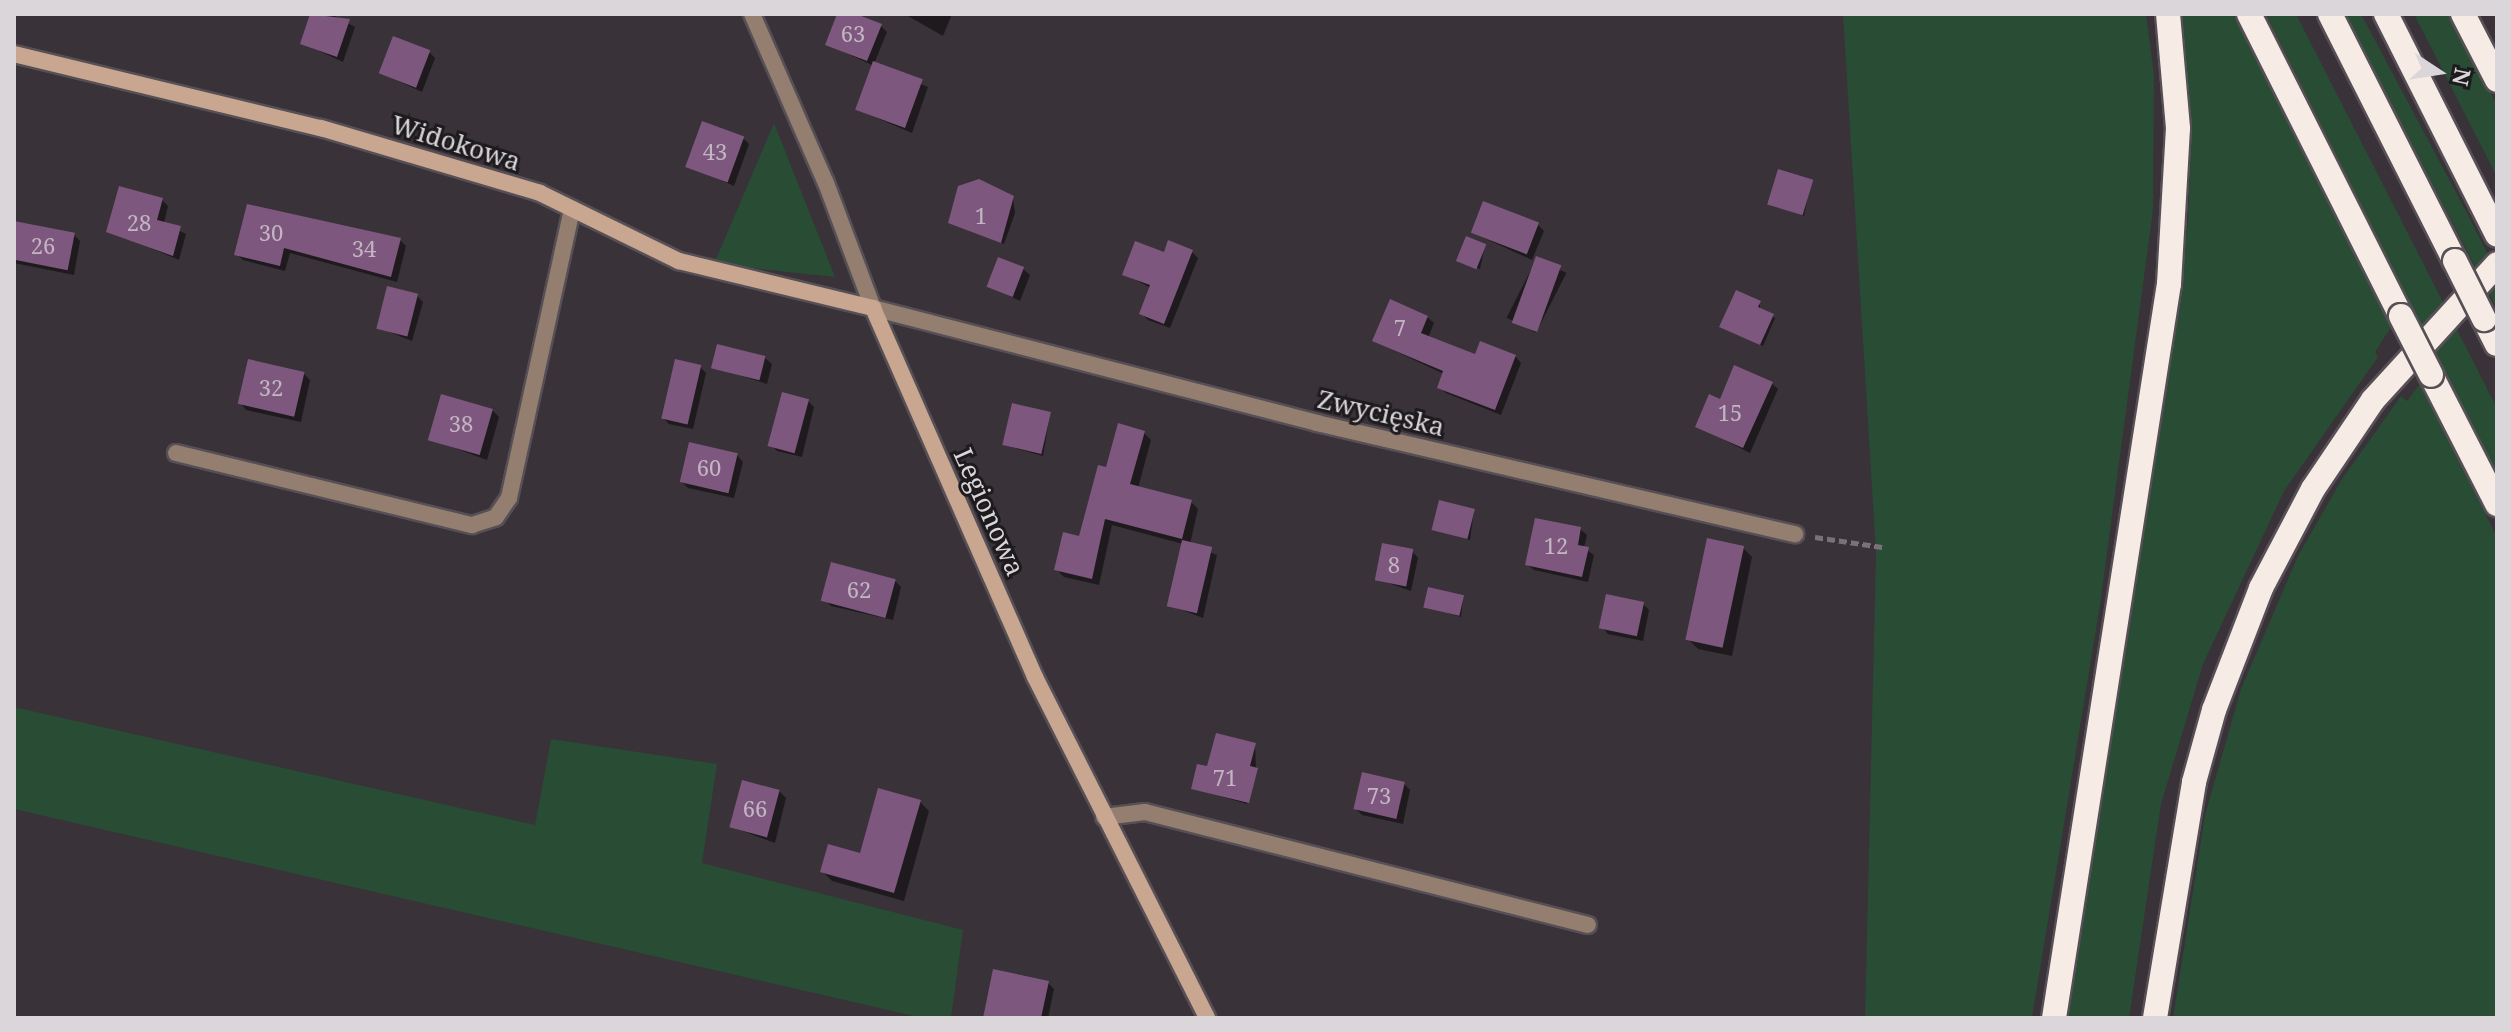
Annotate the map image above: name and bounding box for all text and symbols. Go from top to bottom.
house number: 63 [841,21,865,47]
north arrow [2399,32,2479,112]
text: N [2446,65,2479,89]
street label: Widokowa [388,109,524,177]
house number: 43 [703,139,727,165]
house number: 1 [975,203,987,229]
house number: 28 [127,210,151,236]
house number: 30 [259,220,283,246]
house number: 26 [31,233,55,259]
house number: 34 [352,236,376,262]
house number: 7 [1394,315,1406,341]
house number: 32 [259,375,283,401]
street label: Zwycięska [1315,383,1447,443]
house number: 15 [1718,400,1742,426]
house number: 38 [449,411,473,437]
street label: Legionowa [947,443,1031,581]
house number: 60 [697,455,721,481]
house number: 12 [1544,533,1568,559]
house number: 8 [1388,552,1400,578]
house number: 62 [847,577,871,603]
house number: 71 [1213,765,1237,791]
house number: 73 [1367,783,1391,809]
house number: 66 [743,796,767,822]

